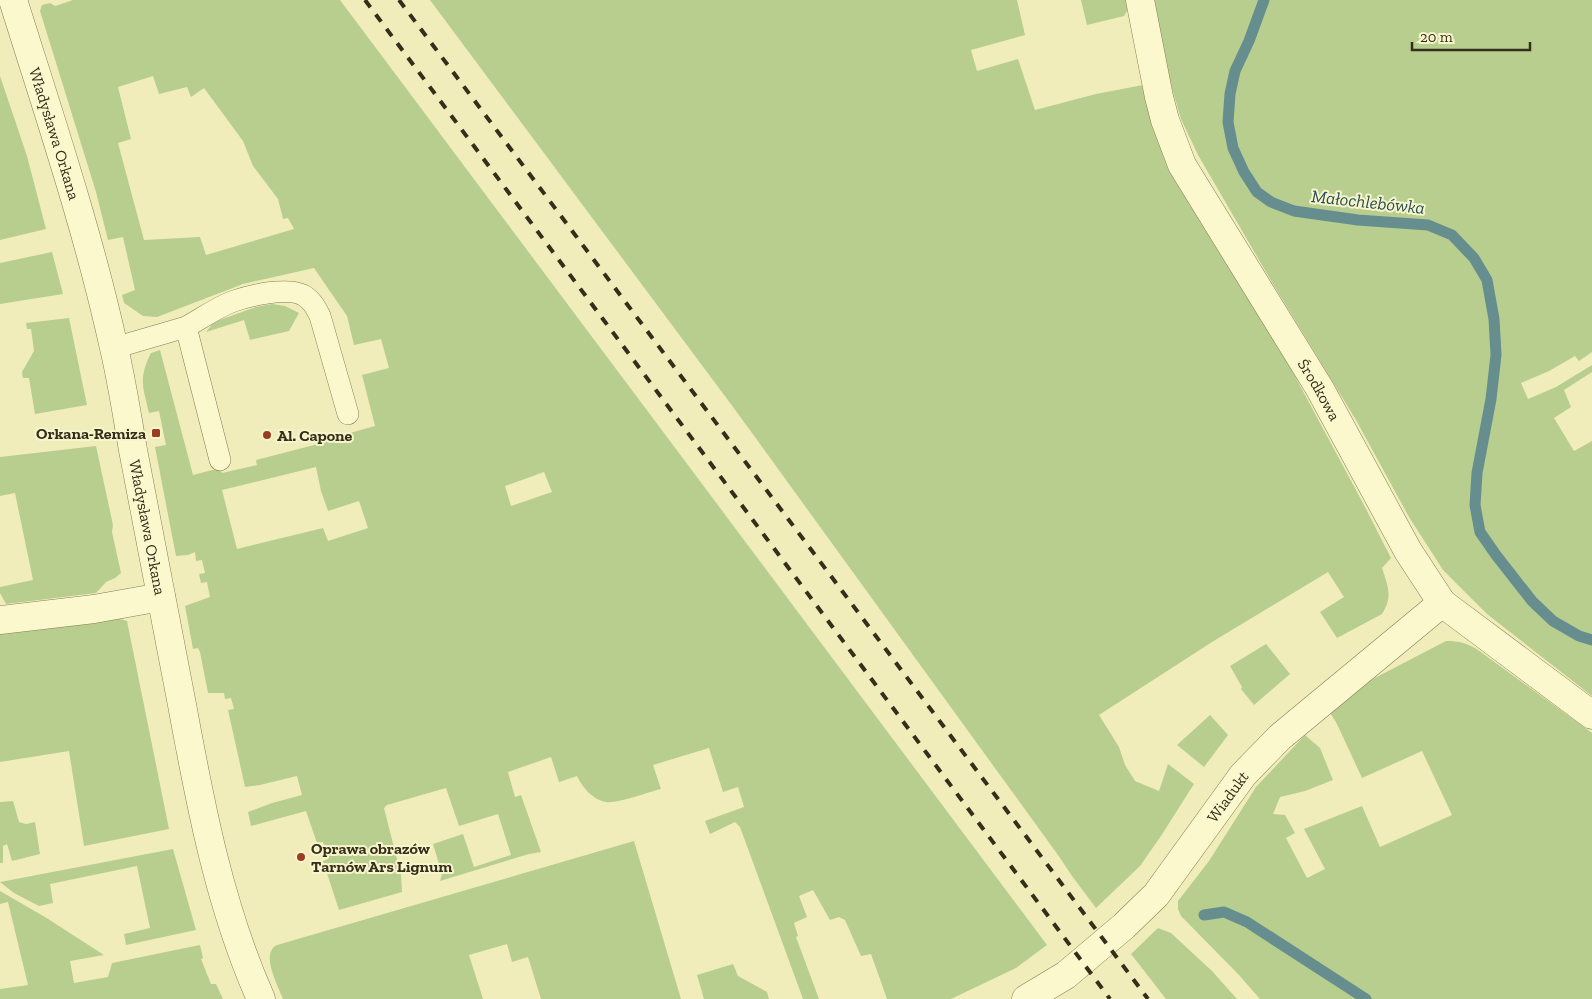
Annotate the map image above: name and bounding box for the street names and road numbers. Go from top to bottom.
street label: Władysława Orkana [25,65,84,202]
street label: Środkowa [1294,355,1345,424]
street label: Władysława Orkana [126,458,170,597]
street label: Wiadukt [1203,766,1252,826]

